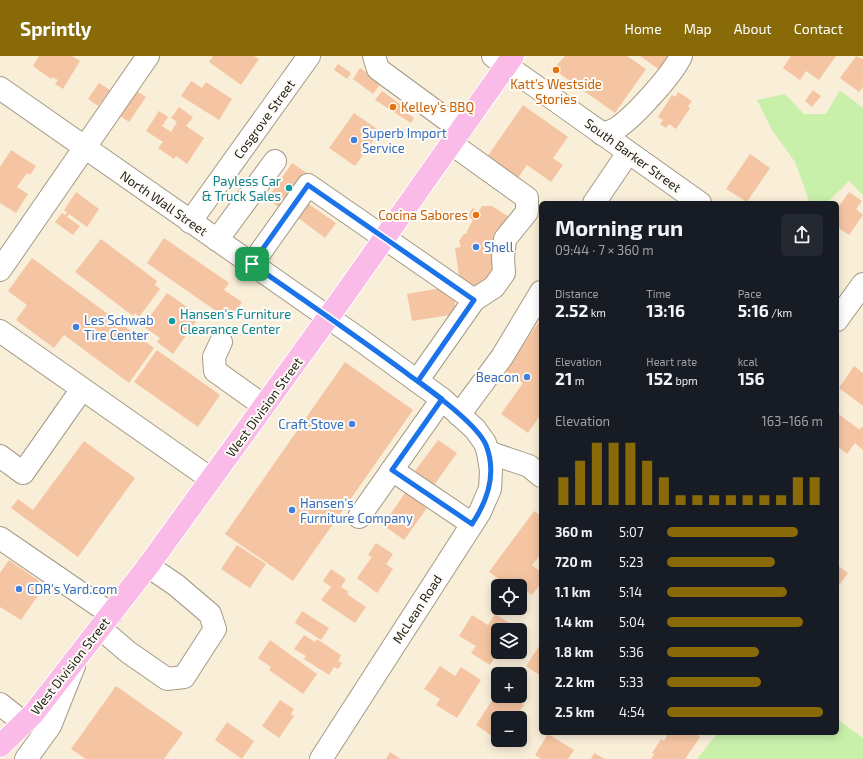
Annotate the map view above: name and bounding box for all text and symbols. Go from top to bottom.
text: Sprintly [20,17,92,40]
text: Home [625,20,662,37]
text: Map [684,20,712,37]
text: About [734,20,772,37]
text: Contact [794,20,843,37]
marker: Katt's Westside Stories [551,65,561,75]
street label: Cosgrove Street [230,76,298,162]
place label: Katt's Westside Stories [510,76,602,107]
place label: Kelley's BBQ [401,99,474,115]
marker: Kelley's BBQ [388,102,398,112]
street label: South Barker Street [582,115,684,195]
place label: Superb Import Service [362,125,447,156]
marker: Superb Import Service [349,135,359,145]
street label: North Wall Street [117,167,211,239]
place label: Payless Car & Truck Sales [202,173,281,204]
marker: Payless Car & Truck Sales [284,183,294,193]
place label: Cocina Sabores [378,207,468,223]
marker: Cocina Sabores [471,210,481,220]
text: Morning run [555,214,683,240]
button: share [781,214,823,256]
place label: Shell [484,239,514,255]
marker: Shell [471,242,481,252]
text: 09:44 · 7 × 360 m [555,242,654,258]
pin [235,247,269,281]
icon: arrive [241,253,263,275]
text: Distance [555,287,598,300]
text: Time [646,287,671,300]
text: Pace [738,287,761,300]
text: 2.52 [555,300,588,320]
text: 13:16 [646,300,685,320]
text: 5:16 [738,300,769,320]
place label: Hansen's Furniture Clearance Center [180,306,291,337]
text: km [588,306,606,319]
text: /km [769,306,792,319]
place label: Les Schwab Tire Center [84,312,154,343]
marker: Hansen's Furniture Clearance Center [167,316,177,326]
marker: Les Schwab Tire Center [71,322,81,332]
street label: West Division Street [222,354,306,460]
text: Elevation [555,355,602,368]
text: Heart rate [646,355,697,368]
text: kcal [738,355,758,368]
text: 21 [555,368,572,388]
text: 152 [646,368,673,388]
text: 156 [738,368,764,388]
place label: Beacon [476,369,519,385]
marker: Beacon [522,372,532,382]
text: m [572,374,584,387]
text: bpm [673,374,698,387]
text: Elevation [555,413,610,429]
text: 163–166 m [762,413,823,429]
place label: Craft Stove [278,416,344,432]
marker: Craft Stove [347,419,357,429]
place label: Hansen's Furniture Company [300,495,413,526]
marker: Hansen's Furniture Company [287,505,297,515]
text: 360 m [555,524,593,540]
text: 5:07 [619,524,644,540]
text: 720 m [555,554,592,570]
text: 5:23 [619,554,644,570]
street label: McLean Road [389,572,445,646]
map controls [491,579,527,747]
button: locate [491,579,527,615]
place label: CDR's Yard.com [27,581,117,597]
marker: CDR's Yard.com [14,584,24,594]
text: 1.1 km [555,584,590,600]
text: 5:14 [619,584,642,600]
street label: West Division Street [27,614,113,718]
text: 1.4 km [555,614,594,630]
text: 5:04 [619,614,645,630]
button: layers [491,623,527,659]
text: 1.8 km [555,644,593,660]
text: 5:36 [619,644,644,660]
button: + [491,667,527,703]
text: 2.2 km [555,674,595,690]
text: 5:33 [619,674,644,690]
text: 2.5 km [555,704,594,720]
text: 4:54 [619,704,645,720]
button: − [491,711,527,747]

